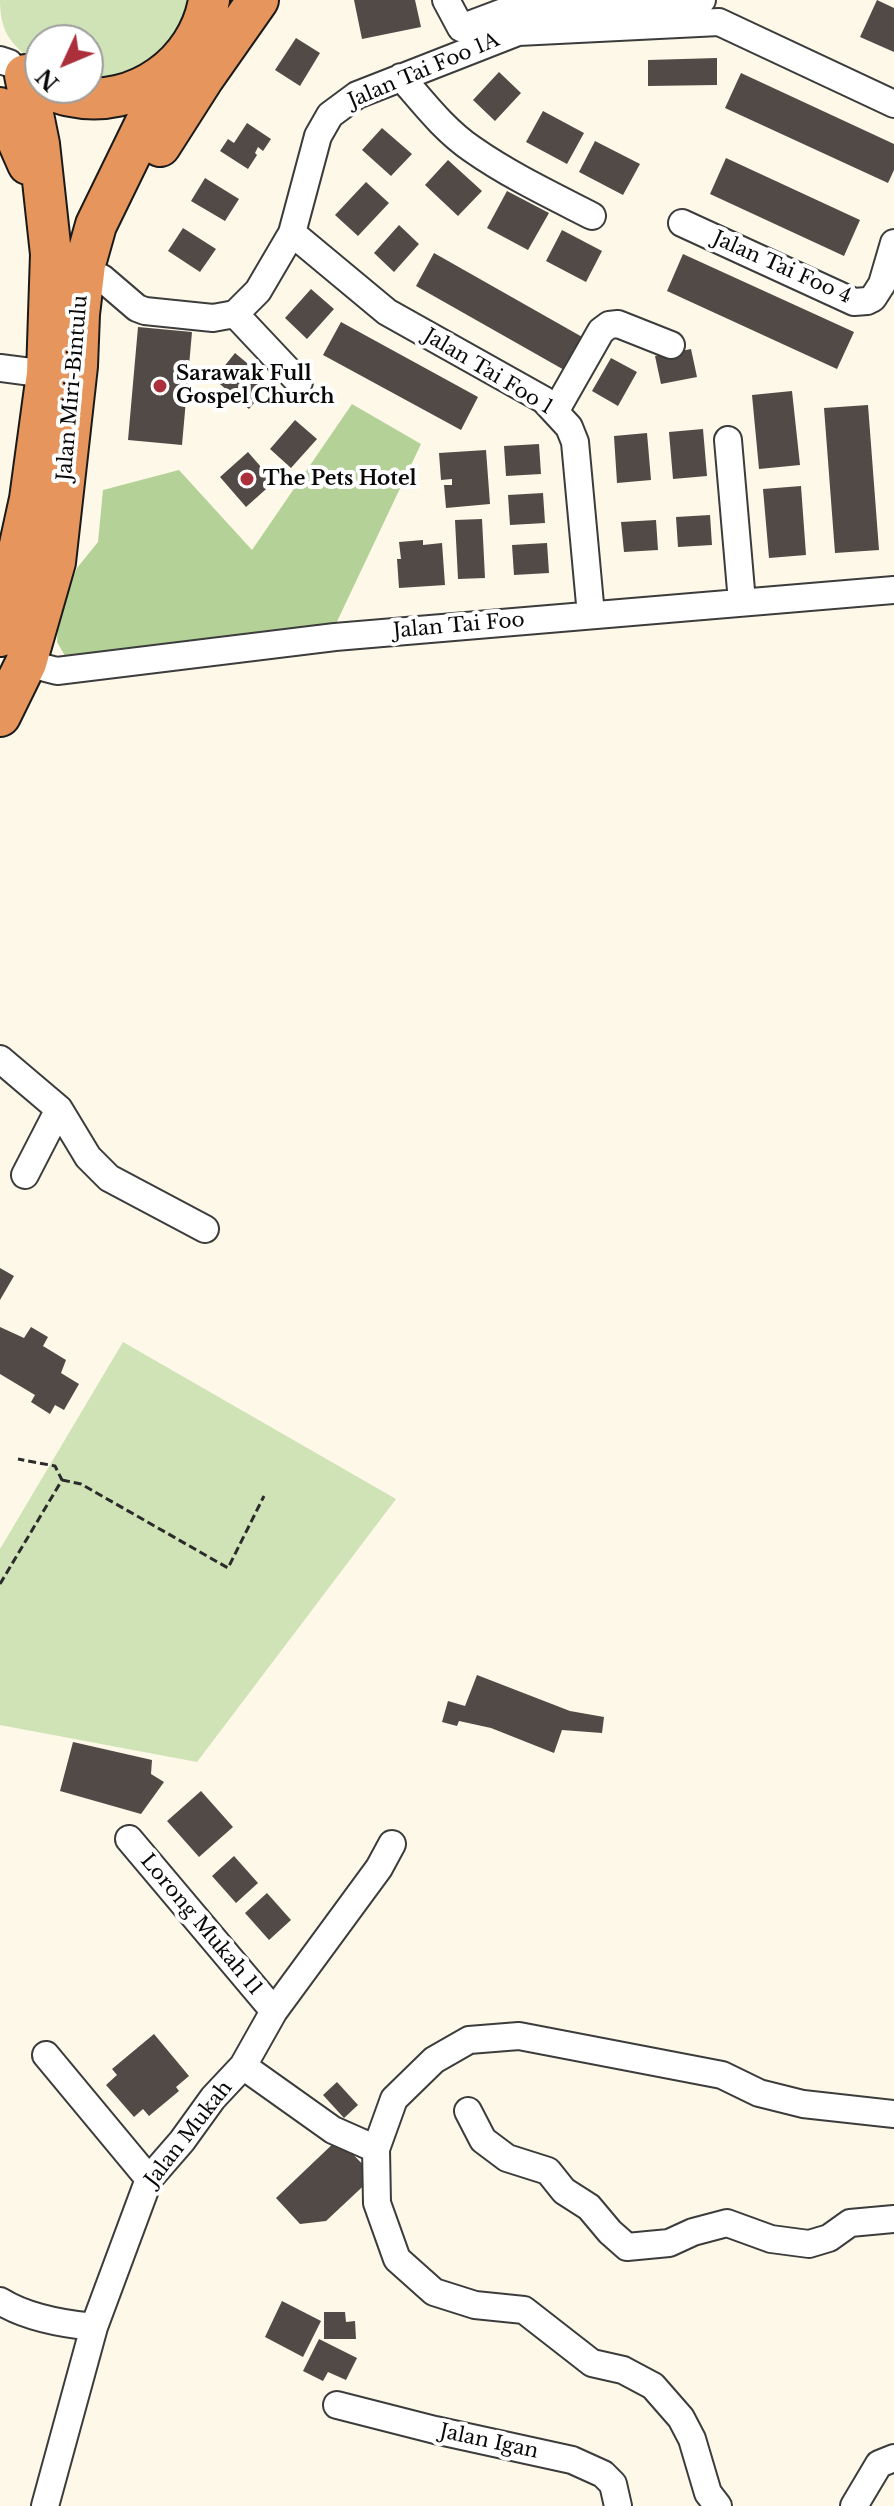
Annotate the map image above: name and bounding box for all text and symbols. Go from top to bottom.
north arrow [24,24,104,104]
street label: Jalan Tai Foo 1A [345,28,503,114]
text: N [31,63,65,96]
street label: Jalan Tai Foo 4 [709,227,855,309]
street label: Jalan Miri-Bintulu [53,294,93,482]
street label: Jalan Tai Foo 1 [419,324,557,420]
place label: Sarawak Full Gospel Church [176,362,334,409]
marker: Sarawak Full Gospel Church [151,377,169,395]
place label: The Pets Hotel [263,467,417,491]
marker: The Pets Hotel [238,470,256,488]
street label: Jalan Tai Foo [392,608,526,644]
street label: Lorong Mukah 11 [135,1849,267,2001]
street label: Jalan Mukah [140,2076,238,2192]
street label: Jalan Igan [438,2420,540,2464]

